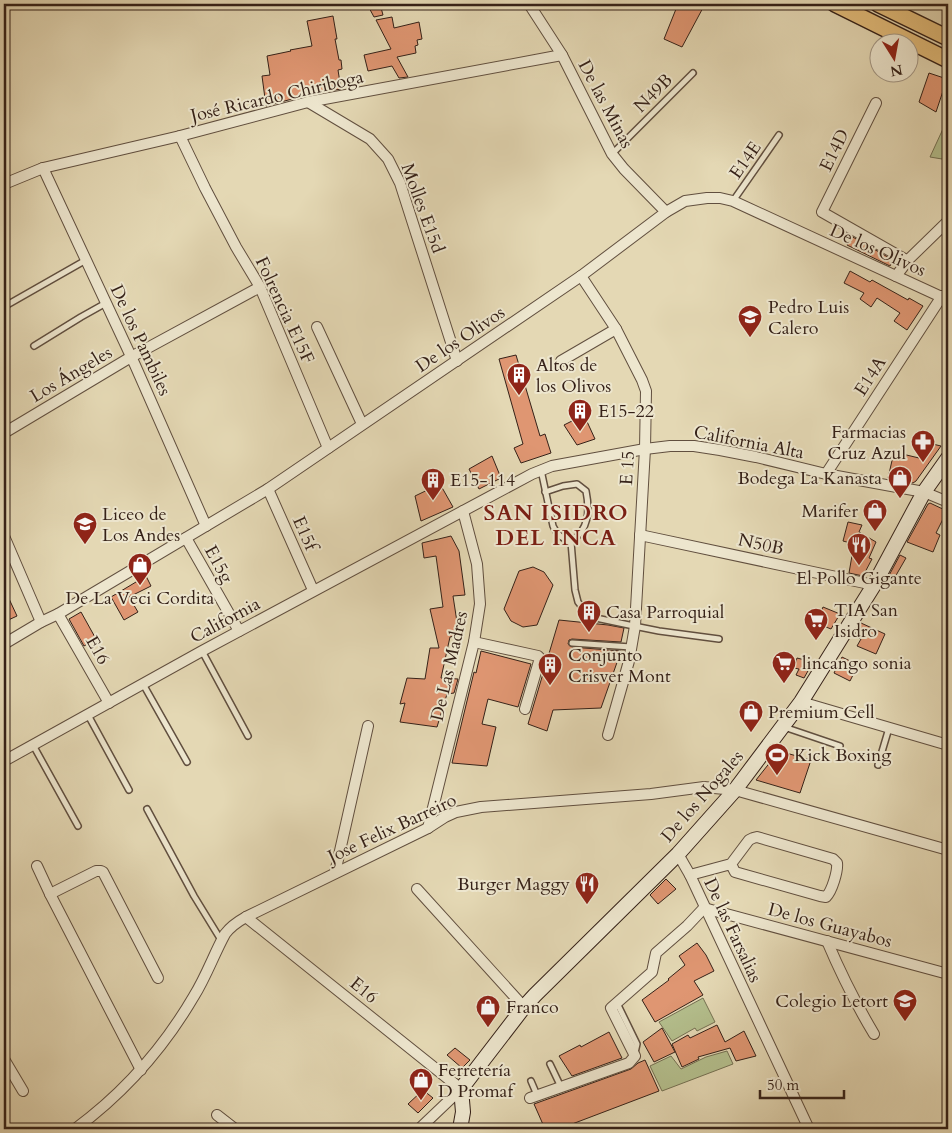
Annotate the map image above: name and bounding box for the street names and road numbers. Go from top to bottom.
street label: De las Minas [572,56,639,153]
street label: José Ricardo Chiriboga [185,64,366,129]
street label: N49B [628,68,678,118]
street label: E14D [814,125,855,176]
street label: E14E [724,136,767,184]
street label: Molles E15d [395,160,450,257]
street label: De los Olivos [826,218,930,283]
street label: Folrencia E15F [249,253,320,368]
street label: De los Pambiles [104,281,177,400]
street label: De los Olivos [411,300,510,379]
street label: Los Ángeles [26,340,117,409]
street label: E14A [848,352,893,401]
street label: California Alta [692,420,806,465]
street label: E 15 [614,450,641,486]
street label: E15f [286,512,325,557]
street label: N50B [736,527,786,562]
street label: E15g [198,541,240,588]
street label: California [186,591,265,649]
street label: De Las Madres [425,609,474,724]
street label: E16 [79,631,116,669]
street label: De los Nogales [655,745,749,848]
street label: Jose Felix Barreiro [321,788,461,871]
street label: De las Farsalias [697,874,768,987]
street label: De los Guayabos [765,897,895,954]
street label: E16 [344,971,383,1009]

